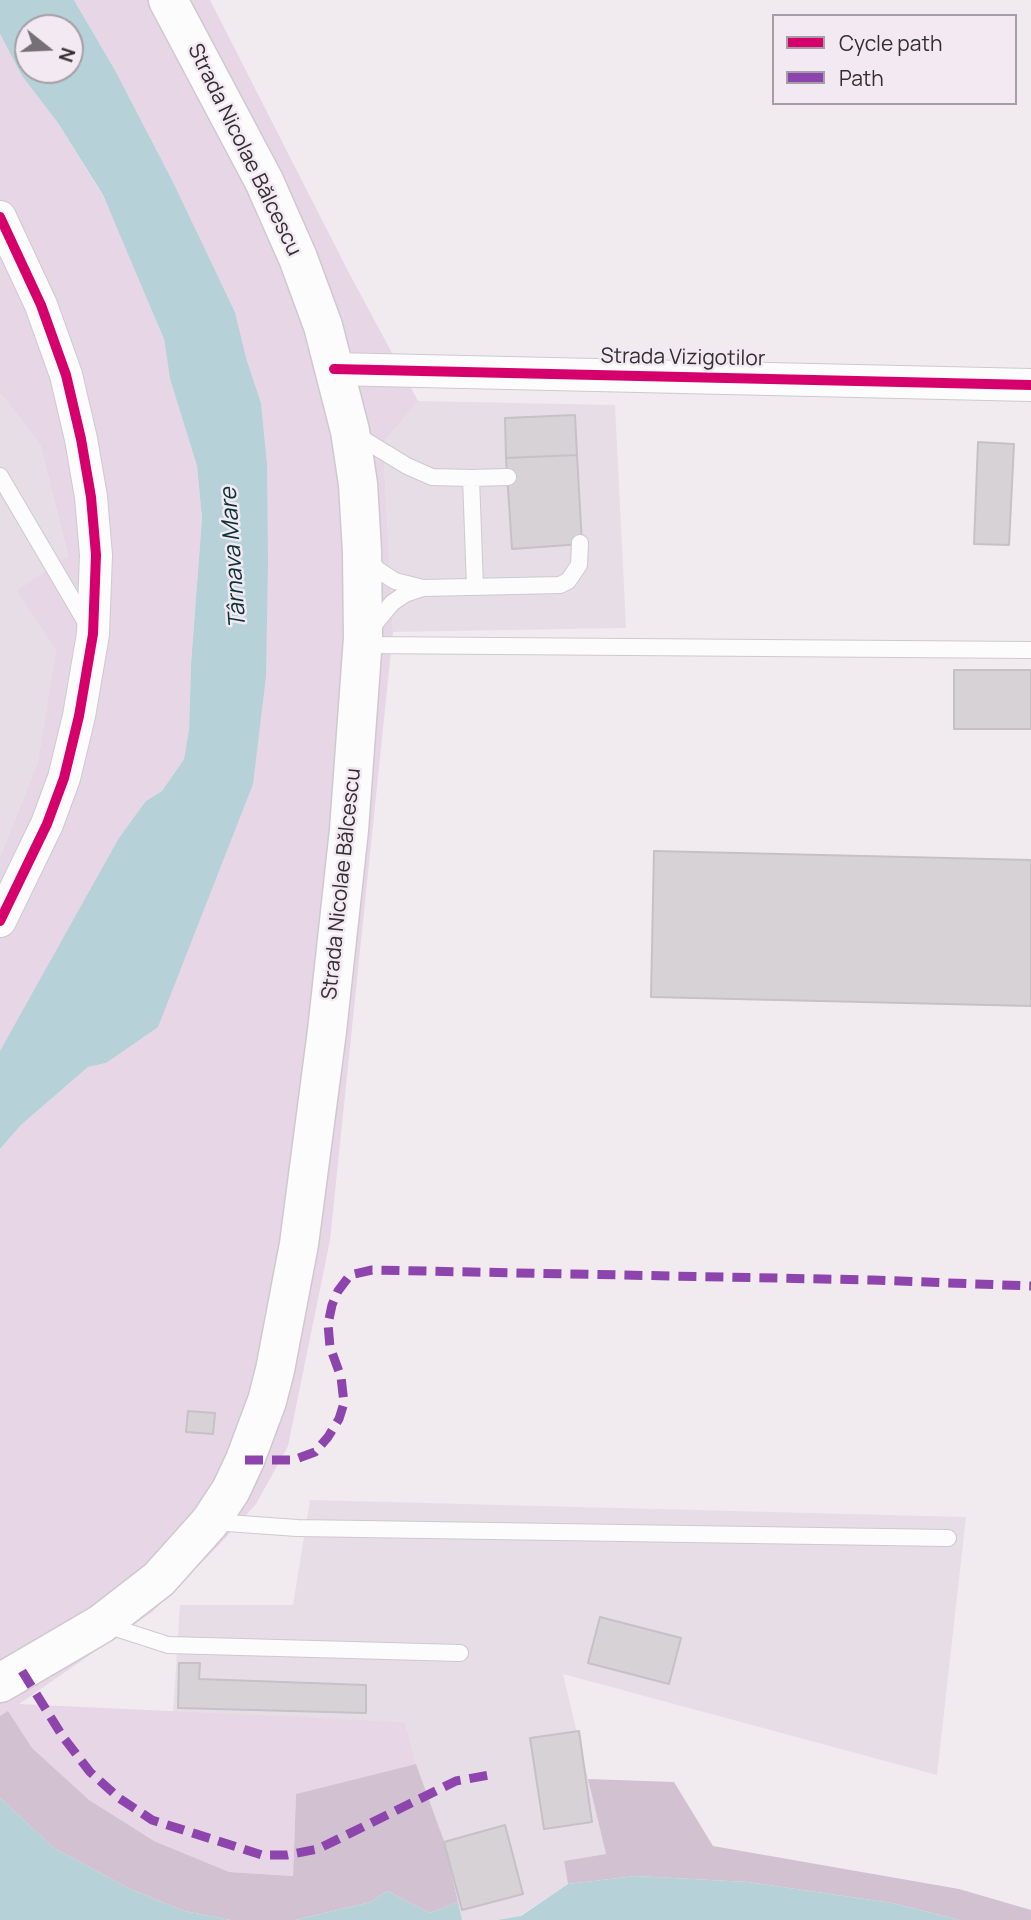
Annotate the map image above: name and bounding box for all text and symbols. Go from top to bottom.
north arrow [14,14,84,84]
legend [772,14,1017,105]
text: Cycle path [839,29,942,57]
street label: Strada Nicolae Bălcescu [182,40,306,260]
text: N [53,44,82,65]
text: Path [839,64,884,92]
street label: Strada Vizigotilor [600,344,766,372]
water label: Târnava Mare [215,487,253,629]
street label: Strada Nicolae Bălcescu [317,767,367,1001]

